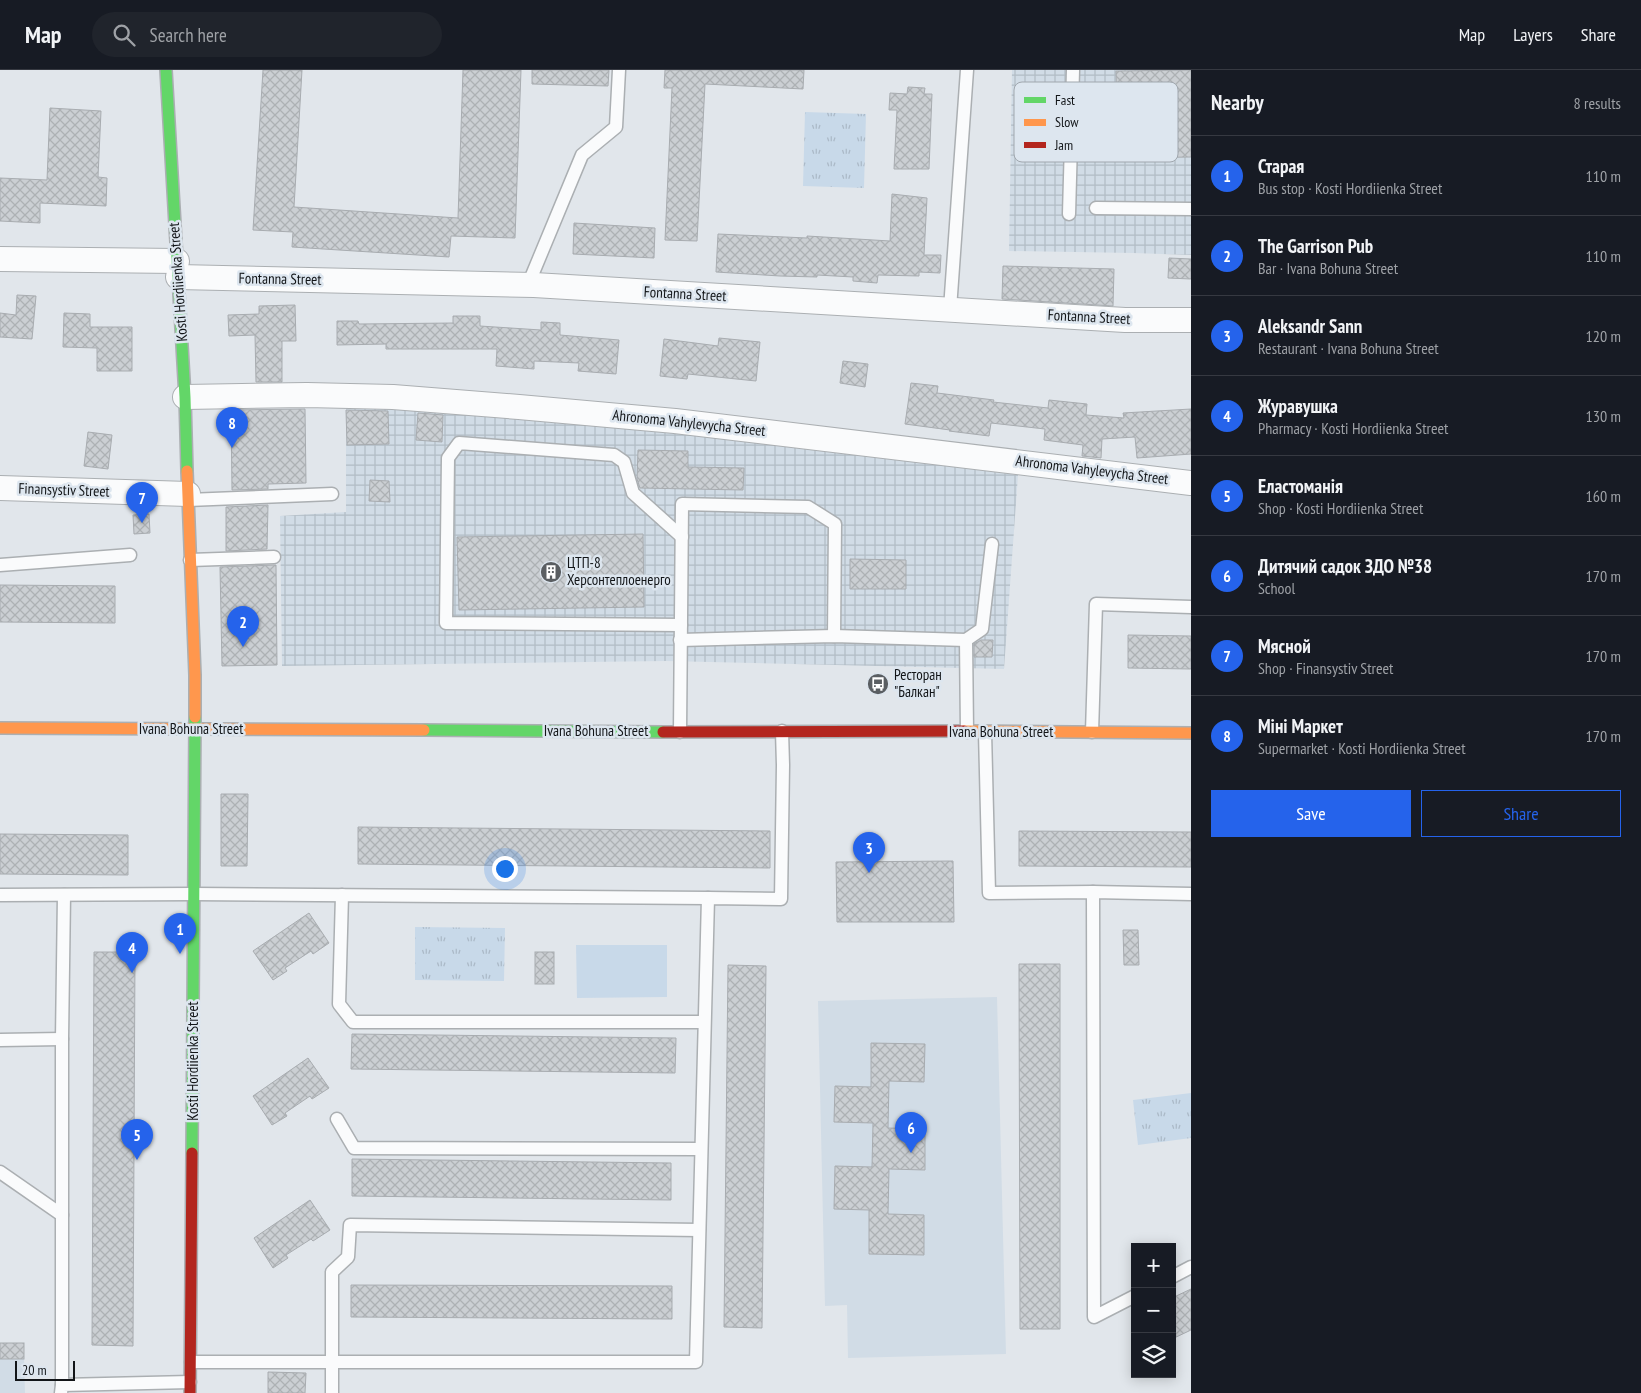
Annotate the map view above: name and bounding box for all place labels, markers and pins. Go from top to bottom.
pin: 8 [216,407,248,448]
pin: 7 [126,482,158,523]
place label: ЦТП-8 Херсонтеплоенерго [567,553,671,589]
building icon: ЦТП-8 Херсонтеплоенерго [539,560,563,584]
pin: 2 [227,606,259,647]
place label: Ресторан "Балкан" [894,665,942,701]
bus stop icon: Ресторан "Балкан" [866,672,890,696]
pin: 3 [853,832,885,873]
pin: 1 [164,913,196,954]
pin: 4 [116,932,148,973]
pin: 6 [895,1112,927,1153]
pin: 5 [121,1119,153,1160]

